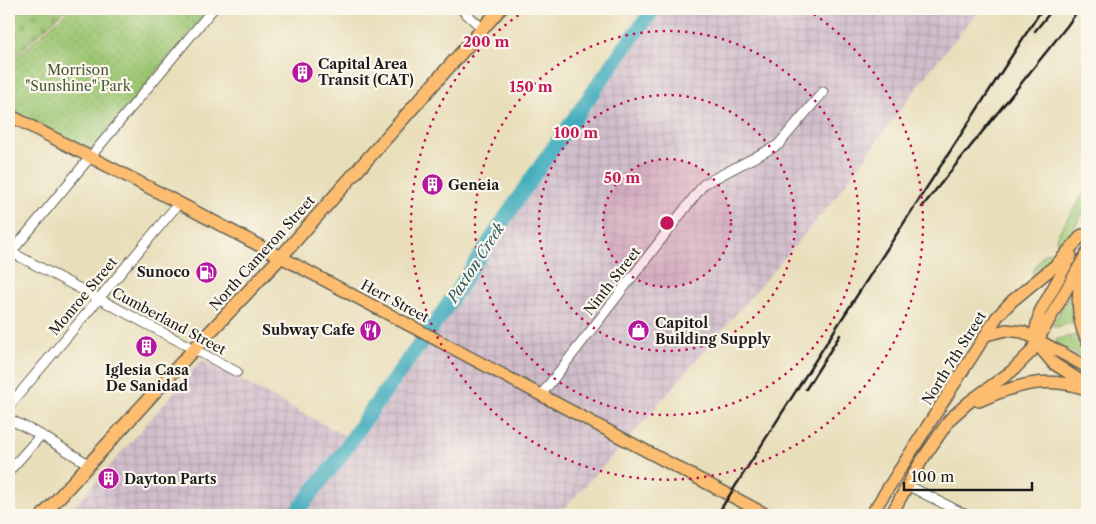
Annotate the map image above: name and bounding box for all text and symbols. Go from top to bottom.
text: 200 m [463,32,509,51]
place label: Capital Area Transit (CAT) [318,55,414,89]
building icon: Capital Area Transit (CAT) [290,60,314,84]
park label: Morrison "Sunshine" Park [25,61,132,95]
text: 150 m [509,77,553,96]
text: 100 m [554,123,598,142]
text: 50 m [604,168,640,187]
building icon: Geneia [420,173,444,197]
place label: Geneia [448,176,500,194]
street label: North Cameron Street [206,192,318,314]
centre of rings [658,214,676,232]
water label: Paxton Creek [442,219,508,307]
street label: Ninth Street [580,243,644,319]
street label: Monroe Street [45,253,121,339]
fuel station icon: Sunoco [194,260,218,284]
place label: Sunoco [137,263,190,281]
street label: Herr Street [358,276,432,326]
street label: Cumberland Street [109,283,229,359]
street label: North 7th Street [918,308,990,408]
place label: Capitol Building Supply [655,314,771,348]
restaurant icon: Subway Cafe [359,318,383,342]
shop icon: Capitol Building Supply [627,319,651,343]
place label: Subway Cafe [262,321,355,339]
building icon: Iglesia Casa De Sanidad [135,335,159,359]
place label: Iglesia Casa De Sanidad [105,361,190,395]
scale bar [904,459,1031,491]
building icon: Dayton Parts [96,467,120,491]
text: 100 m [911,467,954,486]
place label: Dayton Parts [124,470,216,488]

